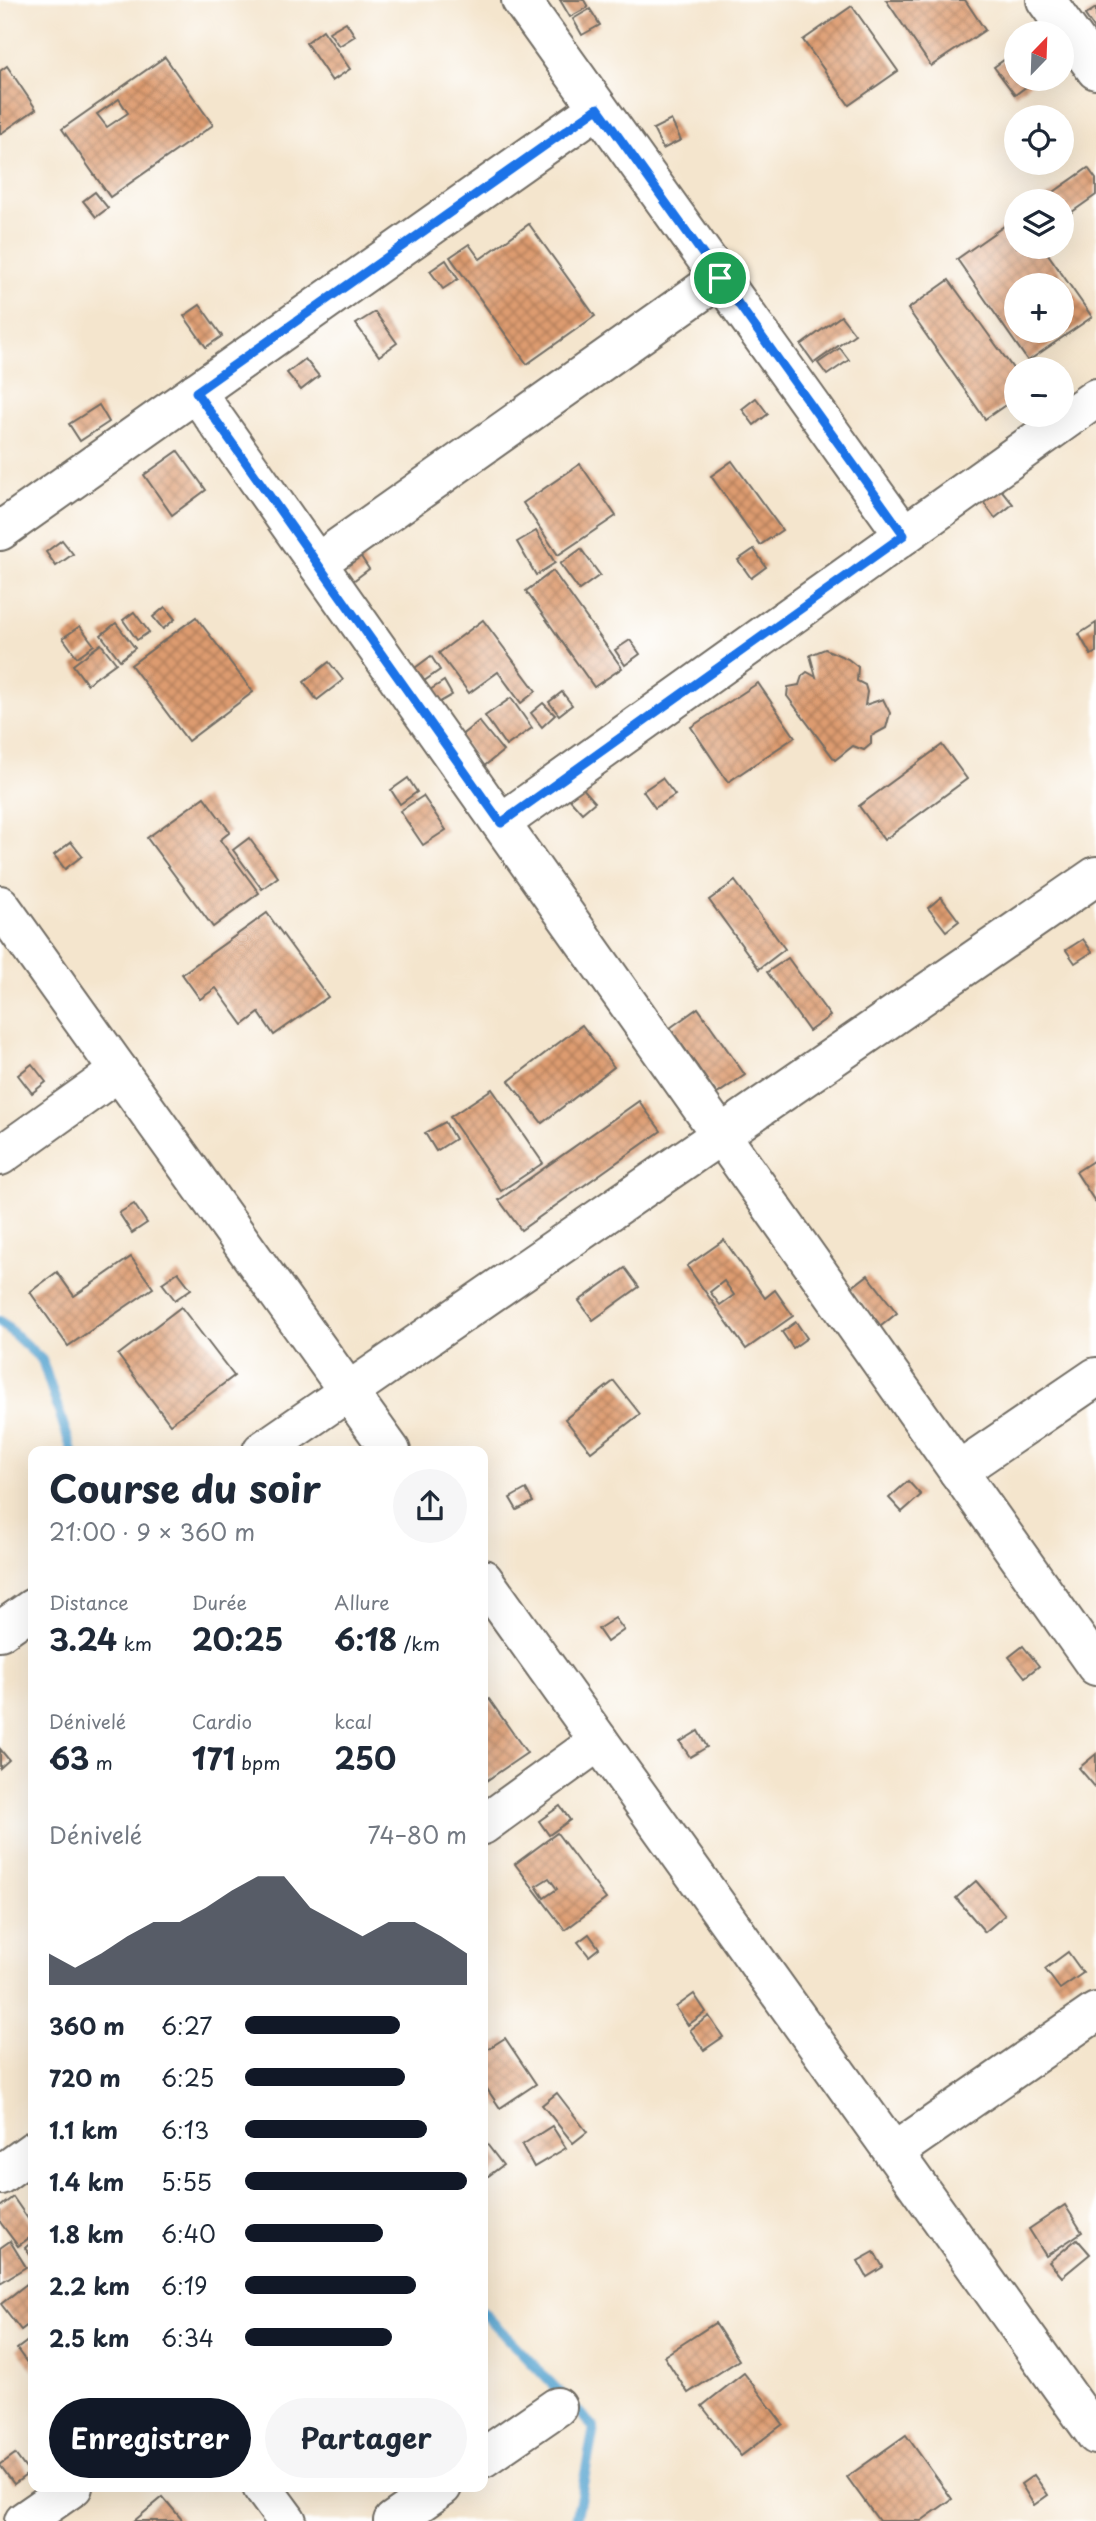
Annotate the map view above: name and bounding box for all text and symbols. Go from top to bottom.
north arrow [1004,21,1074,91]
map controls [1004,21,1074,427]
button: locate [1004,105,1074,175]
button: layers [1004,189,1074,259]
pin [690,248,750,308]
icon: arrive [701,259,739,297]
button: + [1004,273,1074,343]
button: − [1004,357,1074,427]
text: Course du soir [49,1459,321,1516]
button: share [393,1469,467,1543]
text: 21:00 · 9 × 360 m [49,1514,255,1549]
text: Distance [49,1588,129,1616]
text: Durée [192,1588,247,1616]
text: Allure [334,1588,390,1616]
text: 3.24 [49,1616,117,1661]
text: 20:25 [192,1616,283,1661]
text: 6:18 [334,1616,397,1661]
text: km [117,1629,152,1657]
text: /km [397,1629,440,1657]
text: Dénivelé [49,1707,126,1735]
text: Cardio [192,1707,252,1735]
text: kcal [334,1707,372,1735]
text: 63 [49,1735,89,1780]
text: 171 [192,1735,235,1780]
text: 250 [334,1735,396,1780]
text: m [89,1748,113,1776]
text: bpm [235,1748,281,1776]
text: Dénivelé [49,1817,142,1852]
text: 74–80 m [367,1817,467,1852]
text: 360 m [49,2008,125,2043]
text: 6:27 [161,2008,212,2043]
text: 720 m [49,2060,121,2095]
text: 6:25 [161,2060,214,2095]
text: 1.1 km [49,2112,118,2147]
text: 6:13 [161,2112,209,2147]
text: 1.4 km [49,2164,124,2199]
text: 5:55 [161,2164,212,2199]
text: 1.8 km [49,2216,124,2251]
text: 6:40 [161,2216,216,2251]
text: 2.2 km [49,2268,130,2303]
text: 6:19 [161,2268,207,2303]
text: 2.5 km [49,2320,129,2355]
text: 6:34 [161,2320,214,2355]
button: Enregistrer [49,2398,251,2478]
button: Partager [265,2398,467,2478]

